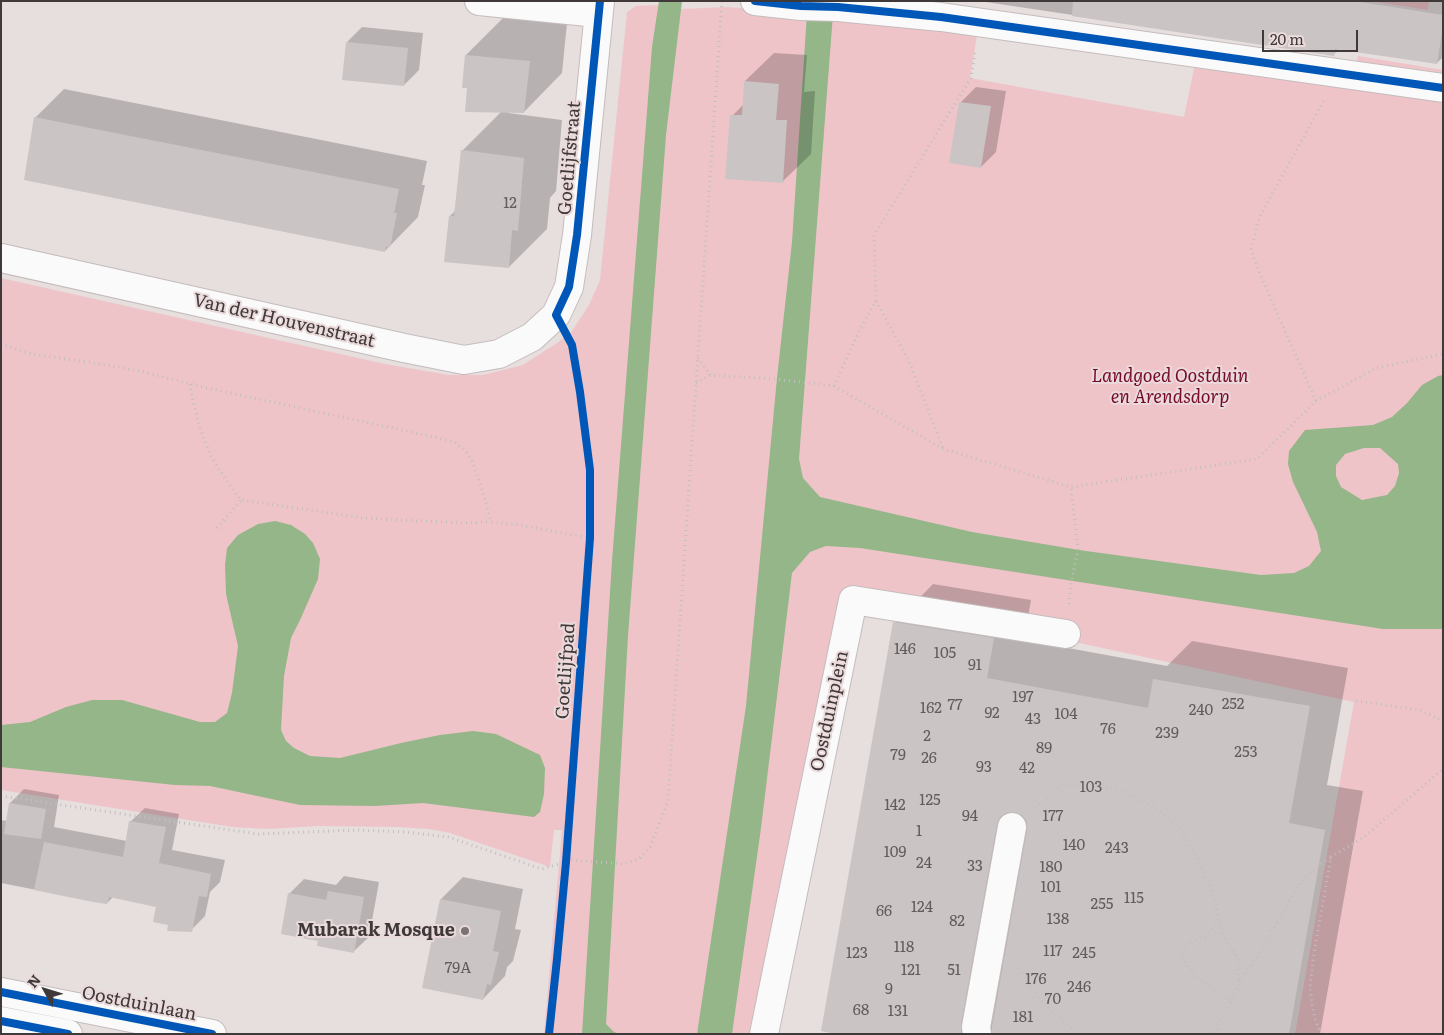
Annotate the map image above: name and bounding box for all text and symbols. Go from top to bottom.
scale bar [1264,20,1360,52]
text: 20 m [1270,27,1304,50]
street label: Goetlijfstraat [554,100,586,216]
house number: 12 [503,195,517,213]
street label: Van der Houvenstraat [191,290,377,352]
park label: Landgoed Oostduin en Arendsdorp [1091,366,1249,408]
street label: Goetlijfpad [552,622,580,720]
house number: 146 [894,641,916,659]
house number: 105 [934,645,956,663]
street label: Oostduinplein [807,649,853,773]
house number: 91 [968,657,982,675]
house number: 197 [1012,689,1034,707]
house number: 252 [1222,696,1244,714]
house number: 77 [947,697,963,715]
house number: 162 [920,700,942,718]
house number: 240 [1189,702,1213,720]
house number: 92 [984,705,1000,723]
house number: 104 [1054,706,1078,724]
house number: 43 [1025,711,1041,729]
house number: 76 [1100,721,1116,739]
house number: 239 [1155,725,1179,743]
house number: 2 [923,728,931,746]
house number: 89 [1036,740,1052,758]
house number: 253 [1234,744,1258,762]
house number: 79 [890,747,906,765]
house number: 26 [921,750,937,768]
house number: 93 [976,759,992,777]
house number: 42 [1019,760,1035,778]
house number: 103 [1080,779,1102,797]
house number: 125 [919,792,941,810]
house number: 142 [884,797,906,815]
house number: 94 [962,808,978,826]
house number: 177 [1043,808,1063,826]
house number: 1 [916,823,922,841]
house number: 140 [1063,837,1085,855]
house number: 243 [1105,840,1129,858]
house number: 109 [884,844,906,862]
house number: 24 [916,855,932,873]
house number: 33 [967,858,983,876]
house number: 180 [1039,859,1063,877]
house number: 101 [1041,879,1061,897]
house number: 115 [1124,890,1144,908]
house number: 255 [1091,896,1113,914]
house number: 124 [911,899,933,917]
house number: 66 [876,903,892,921]
house number: 138 [1047,911,1069,929]
house number: 82 [949,913,965,931]
place label: Mubarak Mosque [297,920,455,942]
marker: Mubarak Mosque [459,925,471,937]
house number: 118 [894,939,914,957]
house number: 117 [1043,943,1063,961]
house number: 123 [846,945,868,963]
house number: 245 [1072,945,1096,963]
house number: 79A [445,960,471,978]
house number: 121 [901,962,921,980]
house number: 51 [947,962,961,980]
north arrow [20,965,70,1015]
text: N [22,970,45,991]
house number: 176 [1025,971,1047,989]
house number: 246 [1067,979,1091,997]
house number: 9 [885,981,893,999]
street label: Oostduinlaan [80,982,198,1026]
house number: 70 [1045,991,1061,1009]
house number: 68 [853,1002,869,1020]
house number: 131 [888,1003,908,1021]
house number: 181 [1013,1009,1033,1027]

